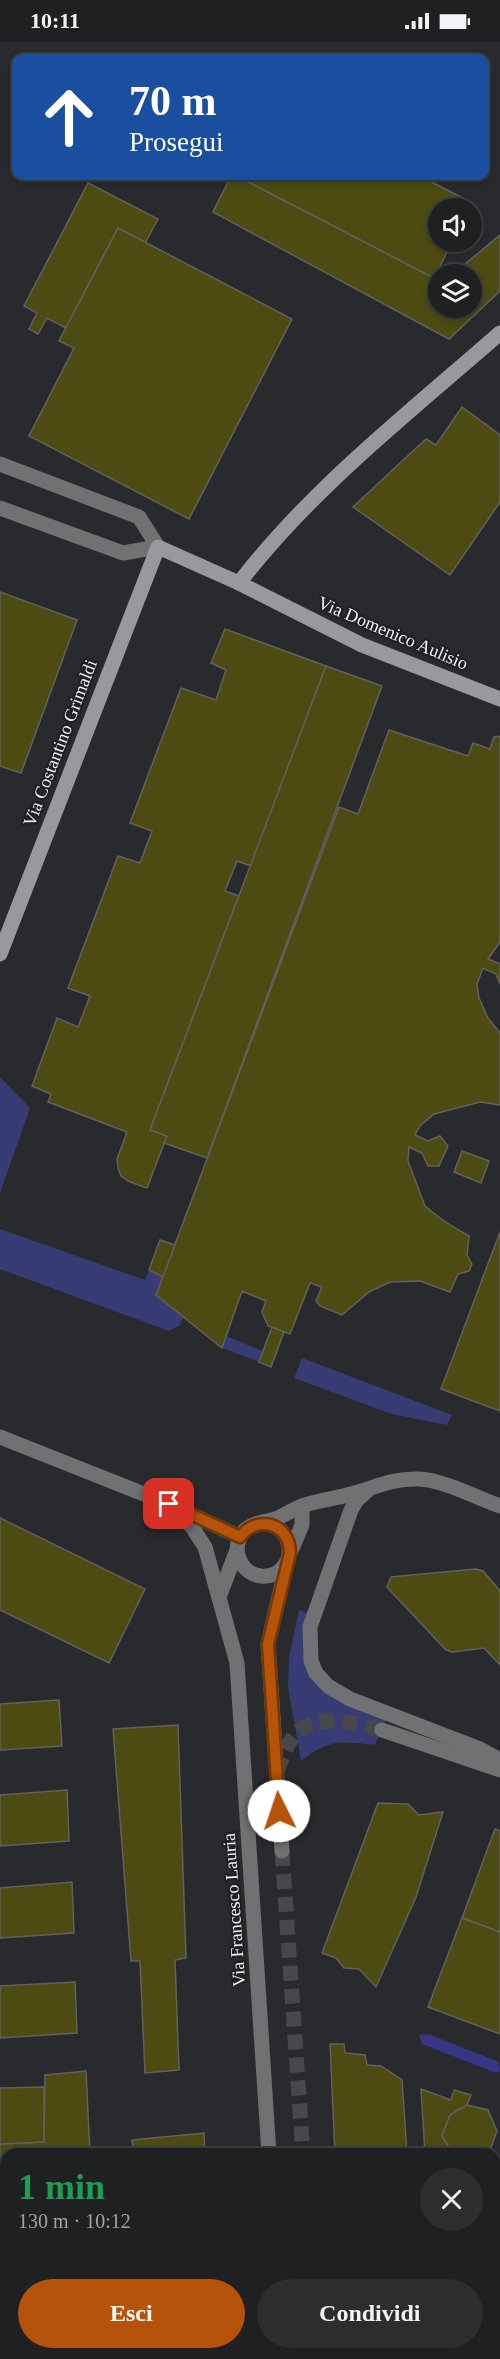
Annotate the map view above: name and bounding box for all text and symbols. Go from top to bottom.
text: 10:11 [30,8,80,33]
icon: ahead [30,78,108,156]
text: 70 m [129,78,217,124]
text: Prosegui [129,127,224,157]
map controls [428,198,482,318]
button: sound [428,198,482,252]
button: layers [428,264,482,318]
street label: Via Domenico Aulisio [315,592,471,674]
street label: Via Costantino Grimaldi [19,657,101,829]
pin [143,1478,194,1529]
icon: arrive [152,1487,185,1520]
position arrow [247,1779,311,1843]
street label: Via Francesco Lauria [219,1833,249,1987]
text: 1 min [18,2167,105,2207]
button: close [420,2168,483,2231]
text: 130 m · 10:12 [18,2210,131,2232]
button: Esci [18,2279,245,2348]
button: Condividi [257,2279,483,2348]

